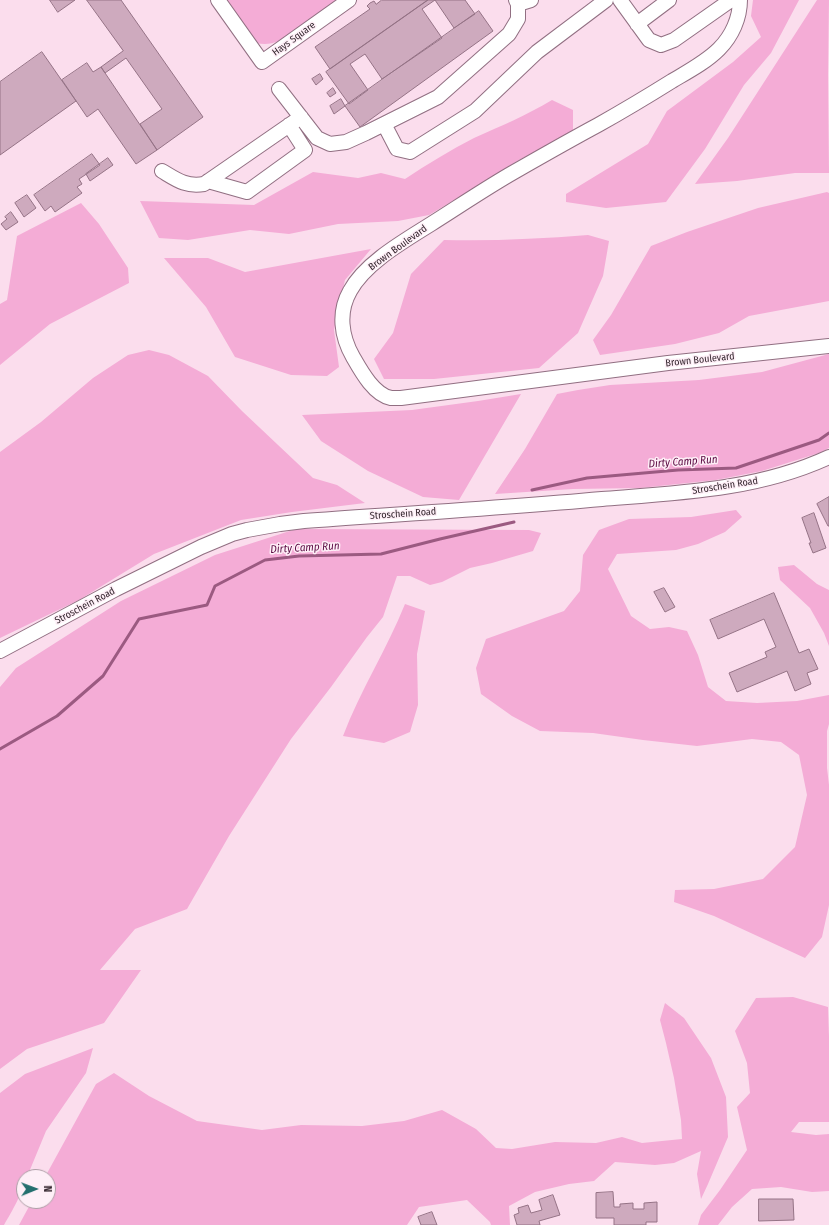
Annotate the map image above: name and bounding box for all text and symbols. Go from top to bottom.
street label: Hays Square [270,19,318,59]
street label: Brown Boulevard [366,223,430,273]
street label: Brown Boulevard [665,350,735,370]
water label: Dirty Camp Run [648,453,718,471]
street label: Stroschein Road [691,475,759,497]
street label: Stroschein Road [369,506,437,522]
water label: Dirty Camp Run [270,540,340,556]
street label: Stroschein Road [53,585,117,627]
north arrow [16,1169,56,1209]
text: N [41,1185,54,1192]

